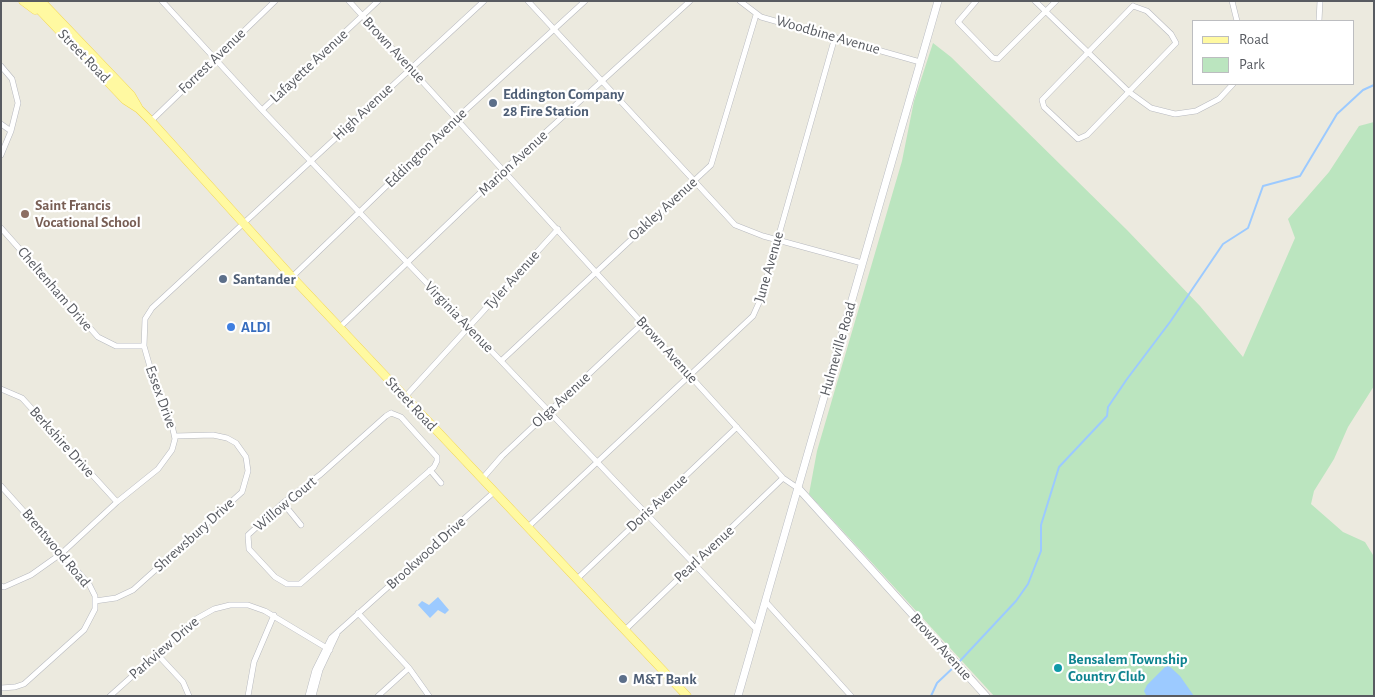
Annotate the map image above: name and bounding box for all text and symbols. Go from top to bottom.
street label: Woodbine Avenue [774,12,882,58]
street label: Brown Avenue [359,13,429,87]
legend [1192,20,1355,85]
street label: Street Road [54,25,114,87]
street label: Forrest Avenue [175,25,249,97]
street label: Lafayette Avenue [266,25,352,107]
text: Road [1239,32,1269,47]
text: Park [1239,57,1265,72]
street label: High Avenue [329,80,397,144]
place label: Eddington Company 28 Fire Station [503,85,624,120]
marker: Eddington Company 28 Fire Station [487,97,499,109]
street label: Eddington Avenue [381,104,471,192]
street label: Marion Avenue [475,126,551,200]
street label: Oakley Avenue [625,173,701,245]
place label: Saint Francis Vocational School [35,196,141,231]
marker: Saint Francis Vocational School [19,208,31,220]
street label: June Avenue [750,230,788,304]
street label: Cheltenham Drive [14,243,96,335]
street label: Tyler Avenue [480,246,544,314]
place label: Santander [233,270,296,288]
marker: Santander [217,273,229,285]
street label: Virginia Avenue [420,278,498,356]
street label: Hulmeville Road [816,300,860,398]
street label: Brown Avenue [632,313,702,387]
place label: ALDI [241,318,271,336]
marker: ALDI [225,321,237,333]
street label: Essex Drive [141,363,181,431]
street label: Olga Avenue [528,368,594,432]
street label: Street Road [381,373,441,435]
street label: Berkshire Drive [26,403,98,481]
street label: Doris Avenue [623,470,691,536]
street label: Willow Court [250,473,320,535]
street label: Shrewsbury Drive [150,494,238,576]
street label: Brentwood Road [18,505,94,591]
street label: Brookwood Drive [383,513,469,593]
street label: Pearl Avenue [670,522,738,586]
street label: Brown Avenue [906,610,976,684]
street label: Parkview Drive [125,613,203,683]
place label: Bensalem Township Country Club [1068,650,1188,685]
marker: Bensalem Township Country Club [1052,662,1064,674]
place label: M&T Bank [633,670,697,688]
marker: M&T Bank [617,673,629,685]

